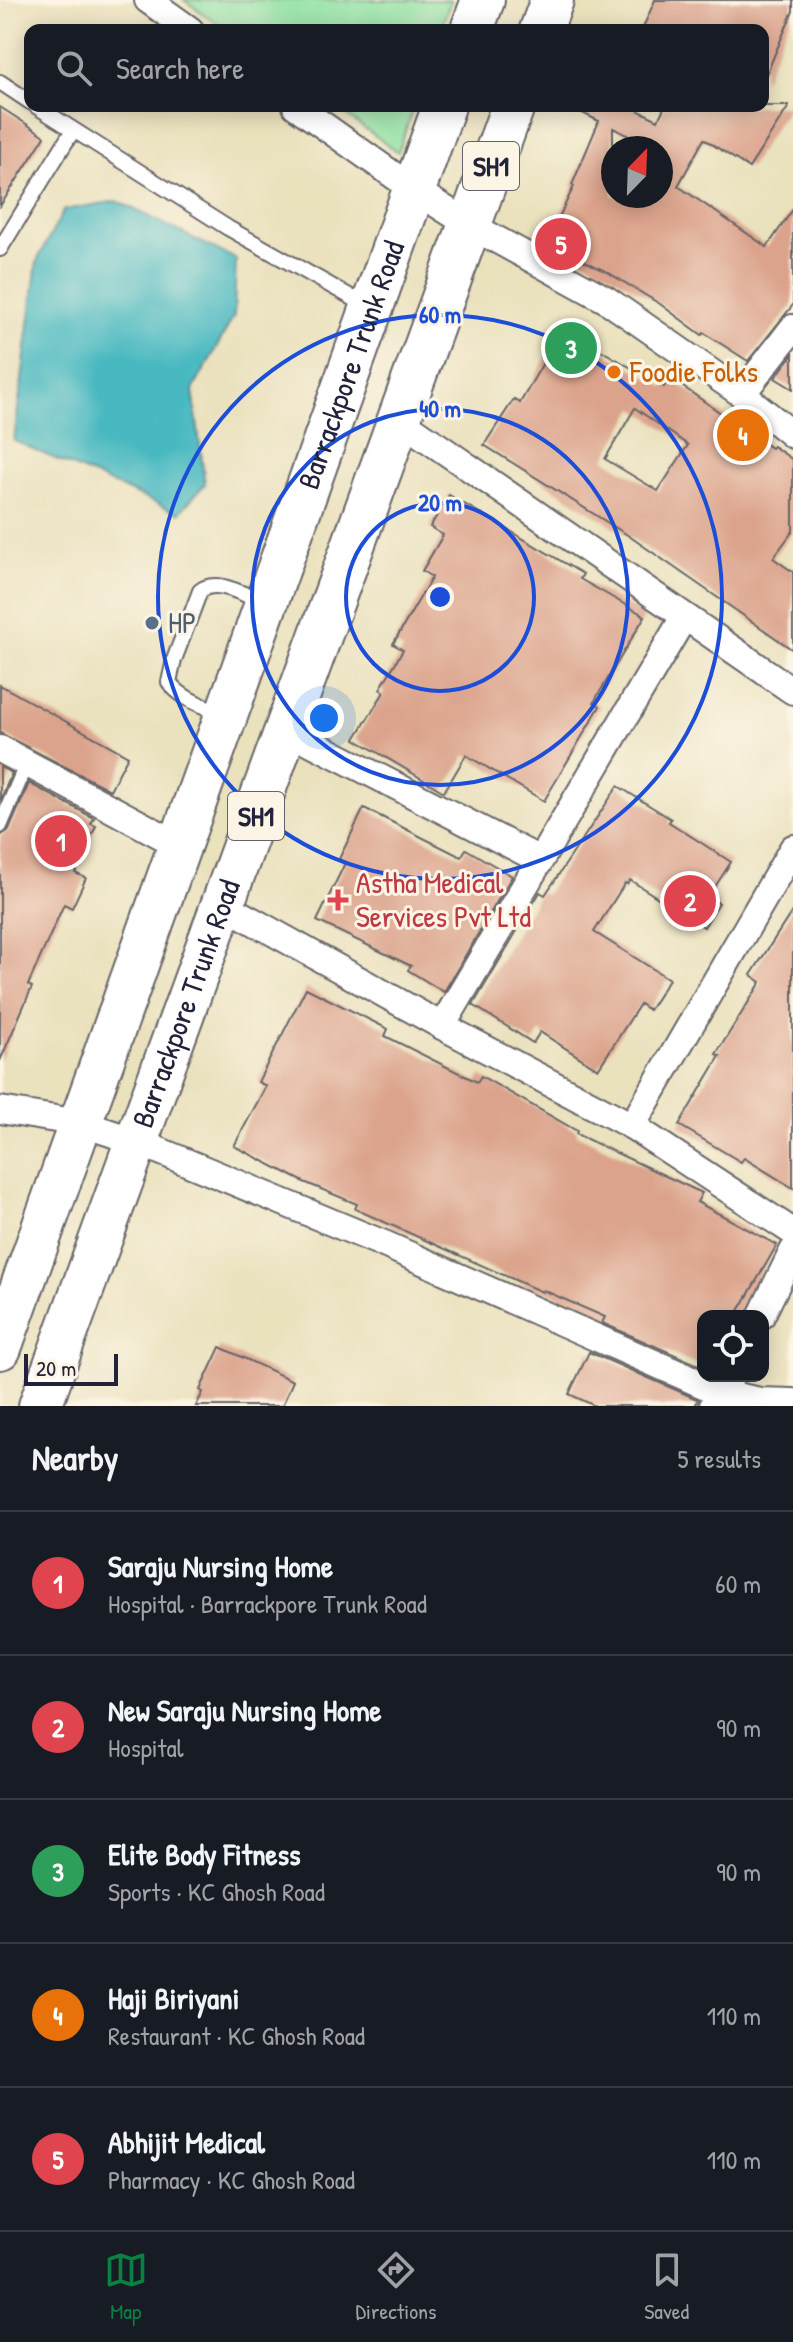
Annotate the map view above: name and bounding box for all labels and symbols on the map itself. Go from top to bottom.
north arrow [601,136,673,208]
road number: SH1 [463,142,519,190]
pin: 5 [535,214,587,274]
street label: Barrackpore Trunk Road [288,235,413,494]
text: 60 m [419,298,461,330]
pin: 3 [545,318,597,378]
place label: Foodie Folks [629,351,758,391]
marker: Foodie Folks [605,363,623,381]
text: 40 m [419,392,461,424]
pin: 4 [717,405,769,465]
text: 20 m [418,486,462,518]
centre of rings [426,583,454,611]
place label: HP [168,602,196,642]
marker: HP [143,614,161,632]
your location [304,698,344,738]
road number: SH1 [228,792,284,840]
pin: 1 [35,811,87,871]
place label: Astha Medical Services Pvt Ltd [356,862,531,936]
pin: 2 [664,871,716,931]
street label: Barrackpore Trunk Road [122,874,249,1133]
marker: Astha Medical Services Pvt Ltd [327,889,349,911]
scale bar [24,1350,118,1386]

